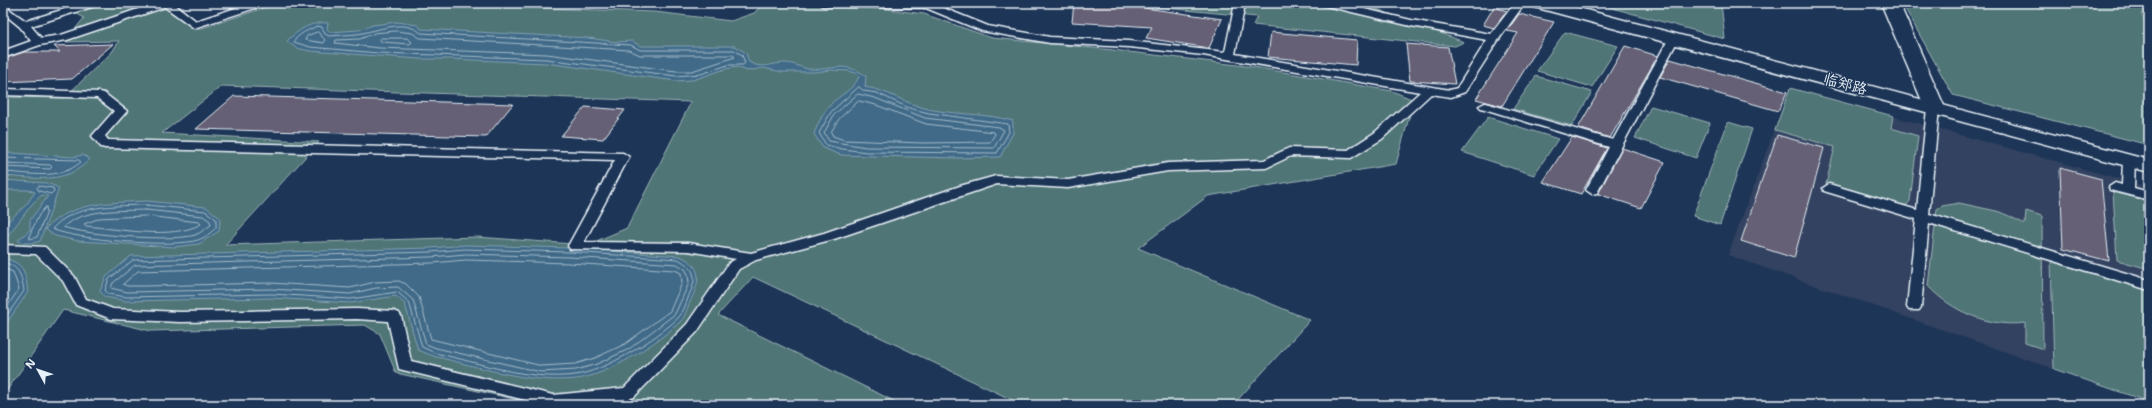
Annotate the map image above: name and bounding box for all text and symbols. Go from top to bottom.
street label: 临郑路 [1821,69,1869,99]
north arrow [18,350,58,390]
text: N [22,356,39,372]

